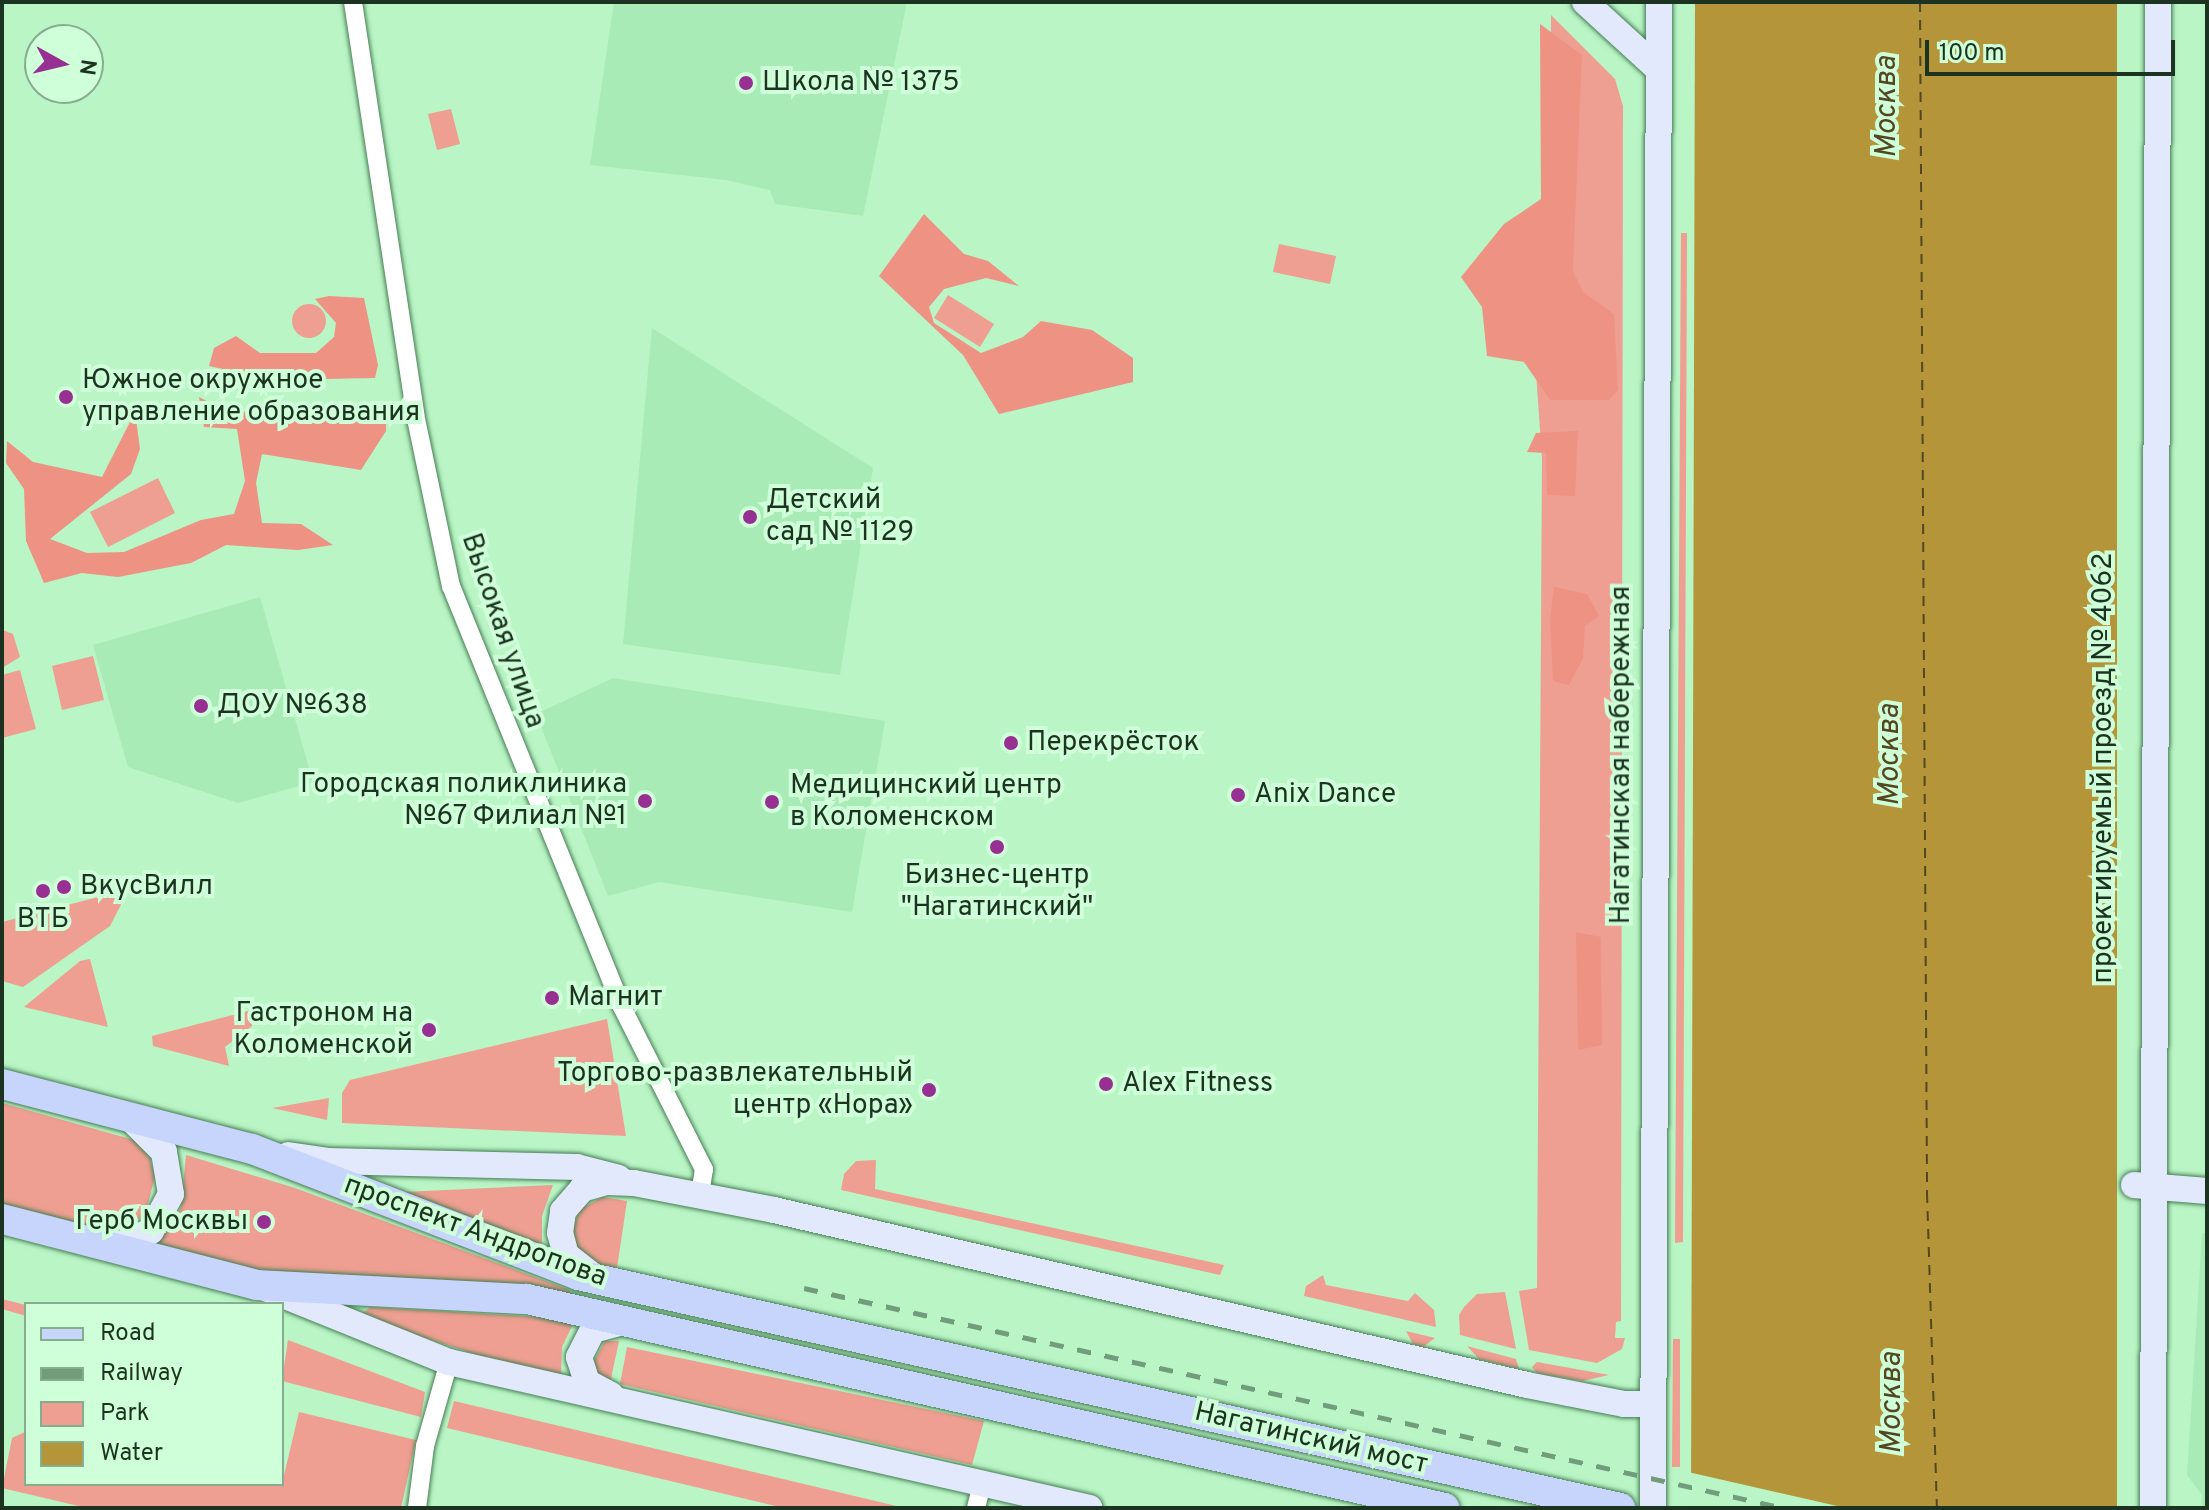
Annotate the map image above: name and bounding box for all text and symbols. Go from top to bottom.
north arrow [24,24,104,104]
scale bar [1929,24,2179,74]
text: 100 m [1939,39,2005,69]
water label: Москва [1870,56,1906,158]
text: N [72,57,101,77]
place label: Школа № 1375 [762,66,960,100]
marker: Школа № 1375 [737,74,755,92]
place label: Южное окружное управление образования [82,364,420,430]
marker: Южное окружное управление образования [57,388,75,406]
place label: Детский сад № 1129 [766,484,914,550]
marker: Детский сад № 1129 [741,508,759,526]
street label: Высокая улица [453,529,551,733]
street label: проектируемый проезд № 4062 [2087,553,2121,983]
street label: Нагатинская набережная [1605,586,1639,924]
place label: ДОУ №638 [217,689,369,723]
marker: ДОУ №638 [192,697,210,715]
water label: Москва [1873,704,1909,806]
place label: Перекрёсток [1027,726,1199,760]
marker: Перекрёсток [1002,734,1020,752]
place label: Городская поликлиника №67 Филиал №1 [300,768,627,834]
place label: Медицинский центр в Коломенском [790,769,1062,835]
place label: Anix Dance [1254,778,1396,812]
marker: Anix Dance [1229,786,1247,804]
marker: Городская поликлиника №67 Филиал №1 [634,790,656,812]
marker: Медицинский центр в Коломенском [761,791,783,813]
marker: Бизнес-центр "Нагатинский" [988,838,1006,856]
place label: Бизнес-центр "Нагатинский" [901,859,1093,925]
place label: ВкусВилл [80,870,213,904]
marker: ВкусВилл [55,878,73,896]
marker: ВТБ [34,882,52,900]
place label: ВТБ [17,903,69,937]
place label: Магнит [568,981,663,1015]
marker: Магнит [543,989,561,1007]
place label: Гастроном на Коломенской [234,997,413,1063]
marker: Гастроном на Коломенской [420,1021,438,1039]
place label: Торгово-развлекательный центр «Нора» [557,1057,913,1123]
place label: Alex Fitness [1122,1067,1273,1101]
marker: Alex Fitness [1097,1075,1115,1093]
marker: Торгово-развлекательный центр «Нора» [920,1081,938,1099]
street label: проспект Андропова [338,1169,612,1295]
place label: Герб Москвы [75,1205,248,1239]
marker: Герб Москвы [255,1213,273,1231]
legend [24,1302,284,1486]
text: Road [100,1319,156,1349]
water label: Москва [1875,1352,1911,1454]
text: Railway [100,1359,183,1389]
street label: Нагатинский мост [1191,1396,1431,1482]
text: Park [100,1399,150,1429]
text: Water [100,1439,163,1469]

